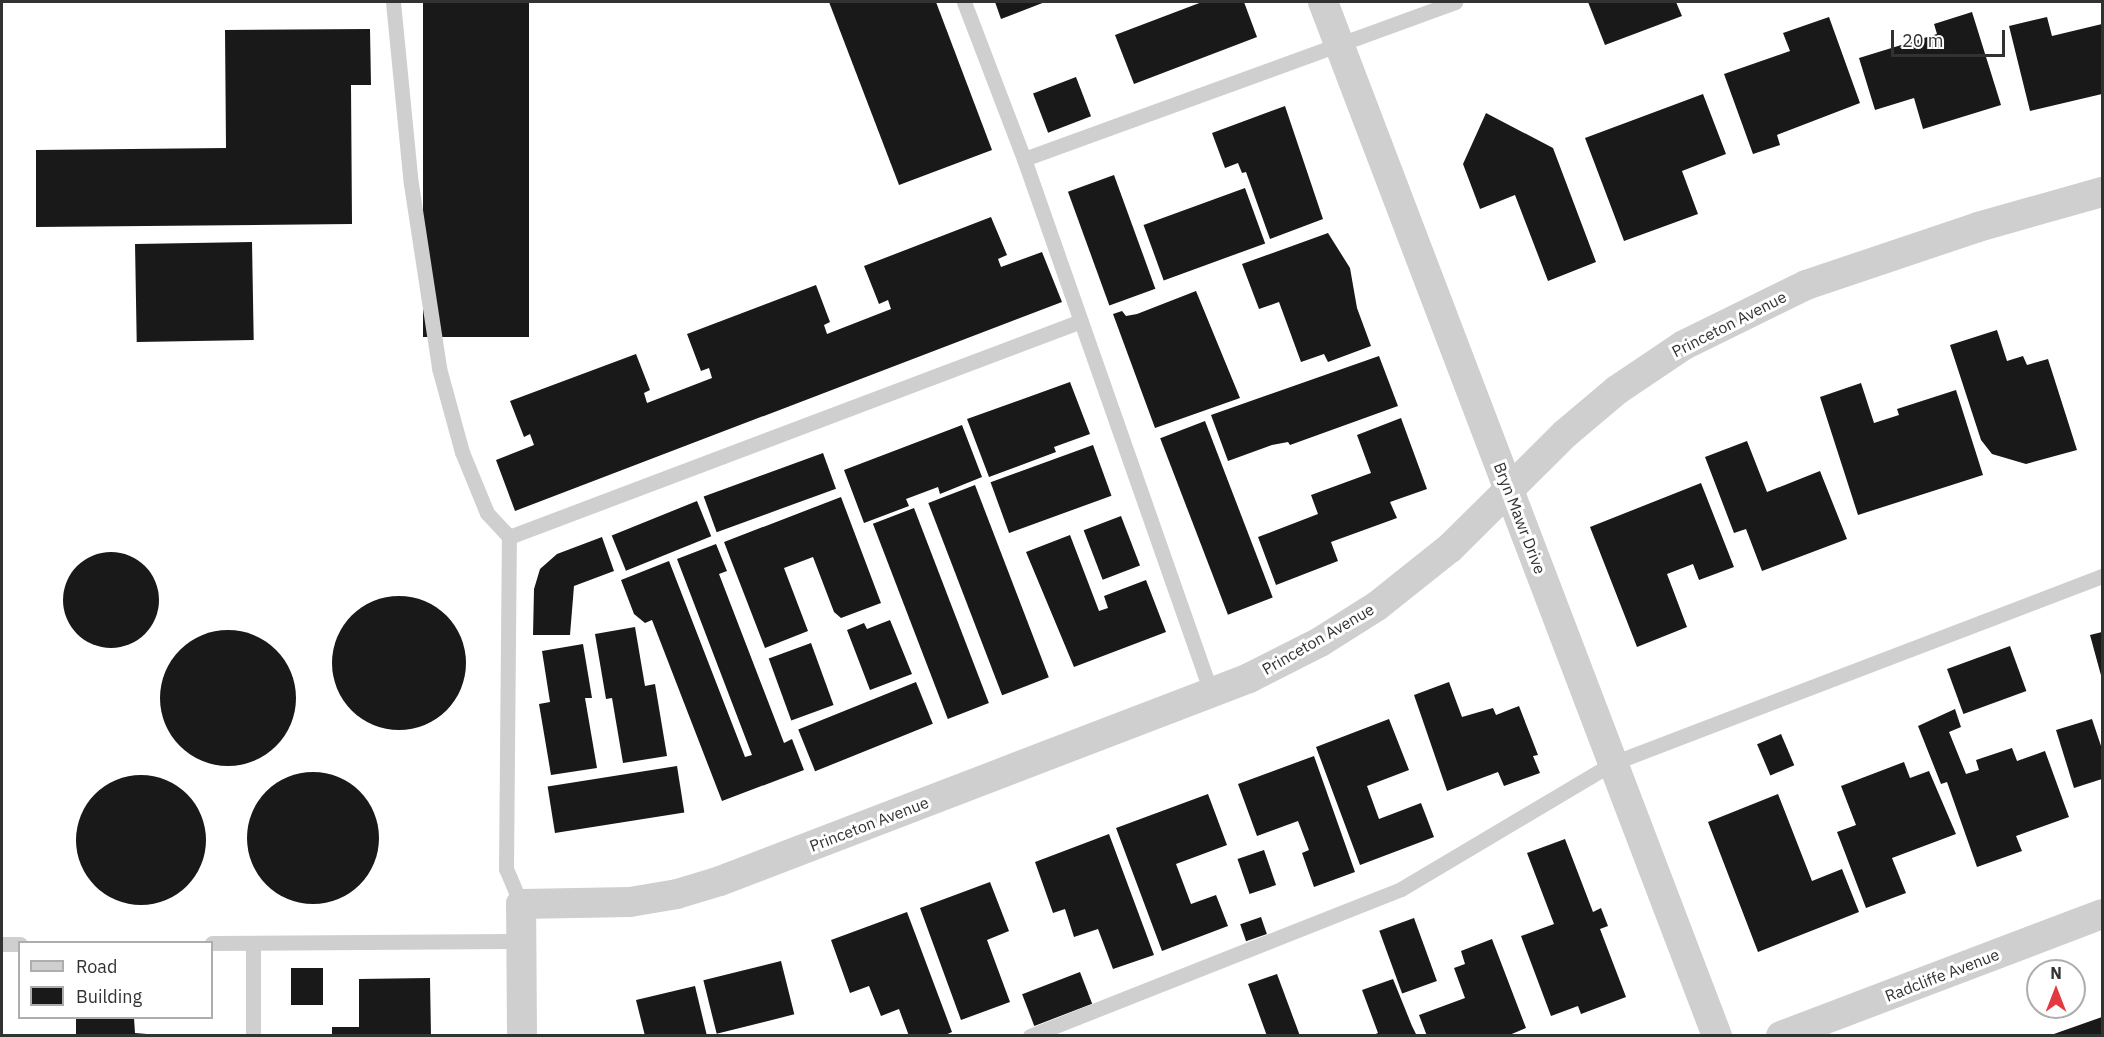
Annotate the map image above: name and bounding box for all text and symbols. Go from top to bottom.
scale bar [1894,18,2008,56]
text: 20 m [1902,29,1944,52]
street label: Princeton Avenue [1668,287,1790,361]
street label: Bryn Mawr Drive [1490,460,1550,576]
street label: Princeton Avenue [1259,599,1377,679]
street label: Princeton Avenue [807,792,931,856]
legend [18,941,213,1019]
street label: Radcliffe Avenue [1882,944,2002,1006]
text: Road [76,955,117,978]
north arrow [2026,959,2086,1019]
text: N [2050,963,2062,983]
text: Building [76,985,142,1008]

